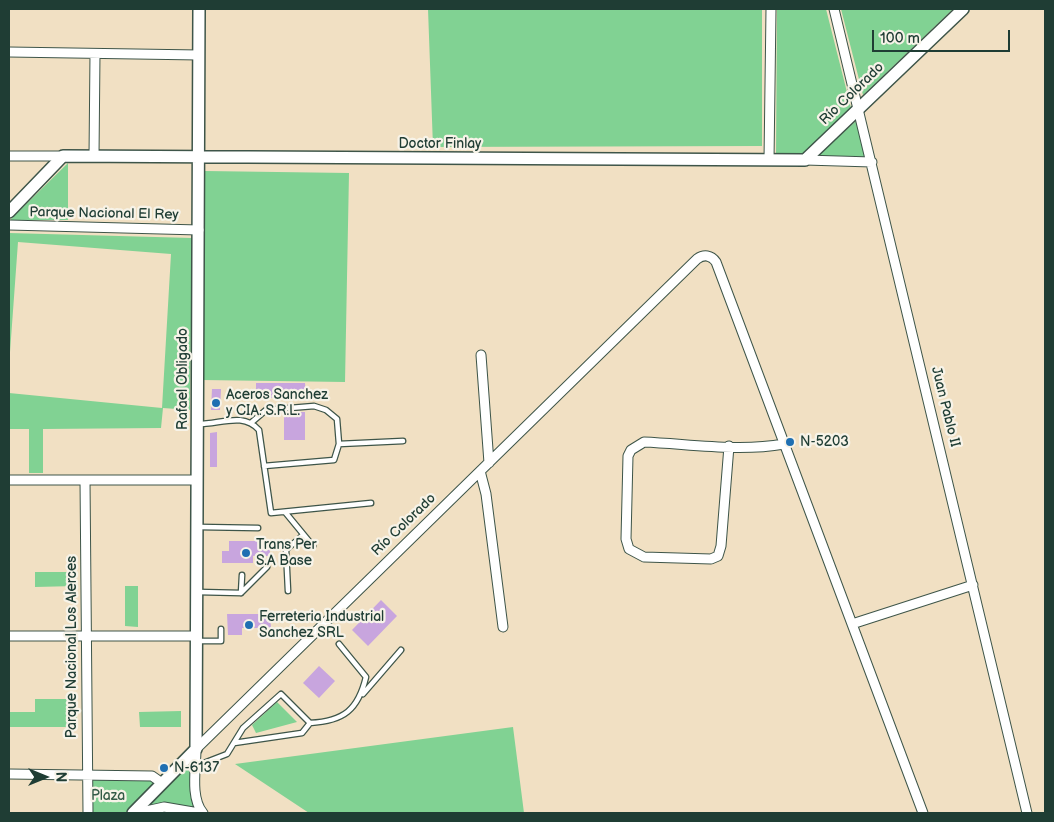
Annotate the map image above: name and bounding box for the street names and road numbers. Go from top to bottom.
street label: Río Colorado [816,59,888,129]
street label: Doctor Finlay [399,136,481,152]
street label: Parque Nacional El Rey [29,204,179,224]
street label: Rafael Obligado [175,328,191,430]
street label: Juan Pablo II [927,365,963,449]
street label: Río Colorado [368,490,440,560]
street label: Parque Nacional Los Alerces [64,556,80,738]

